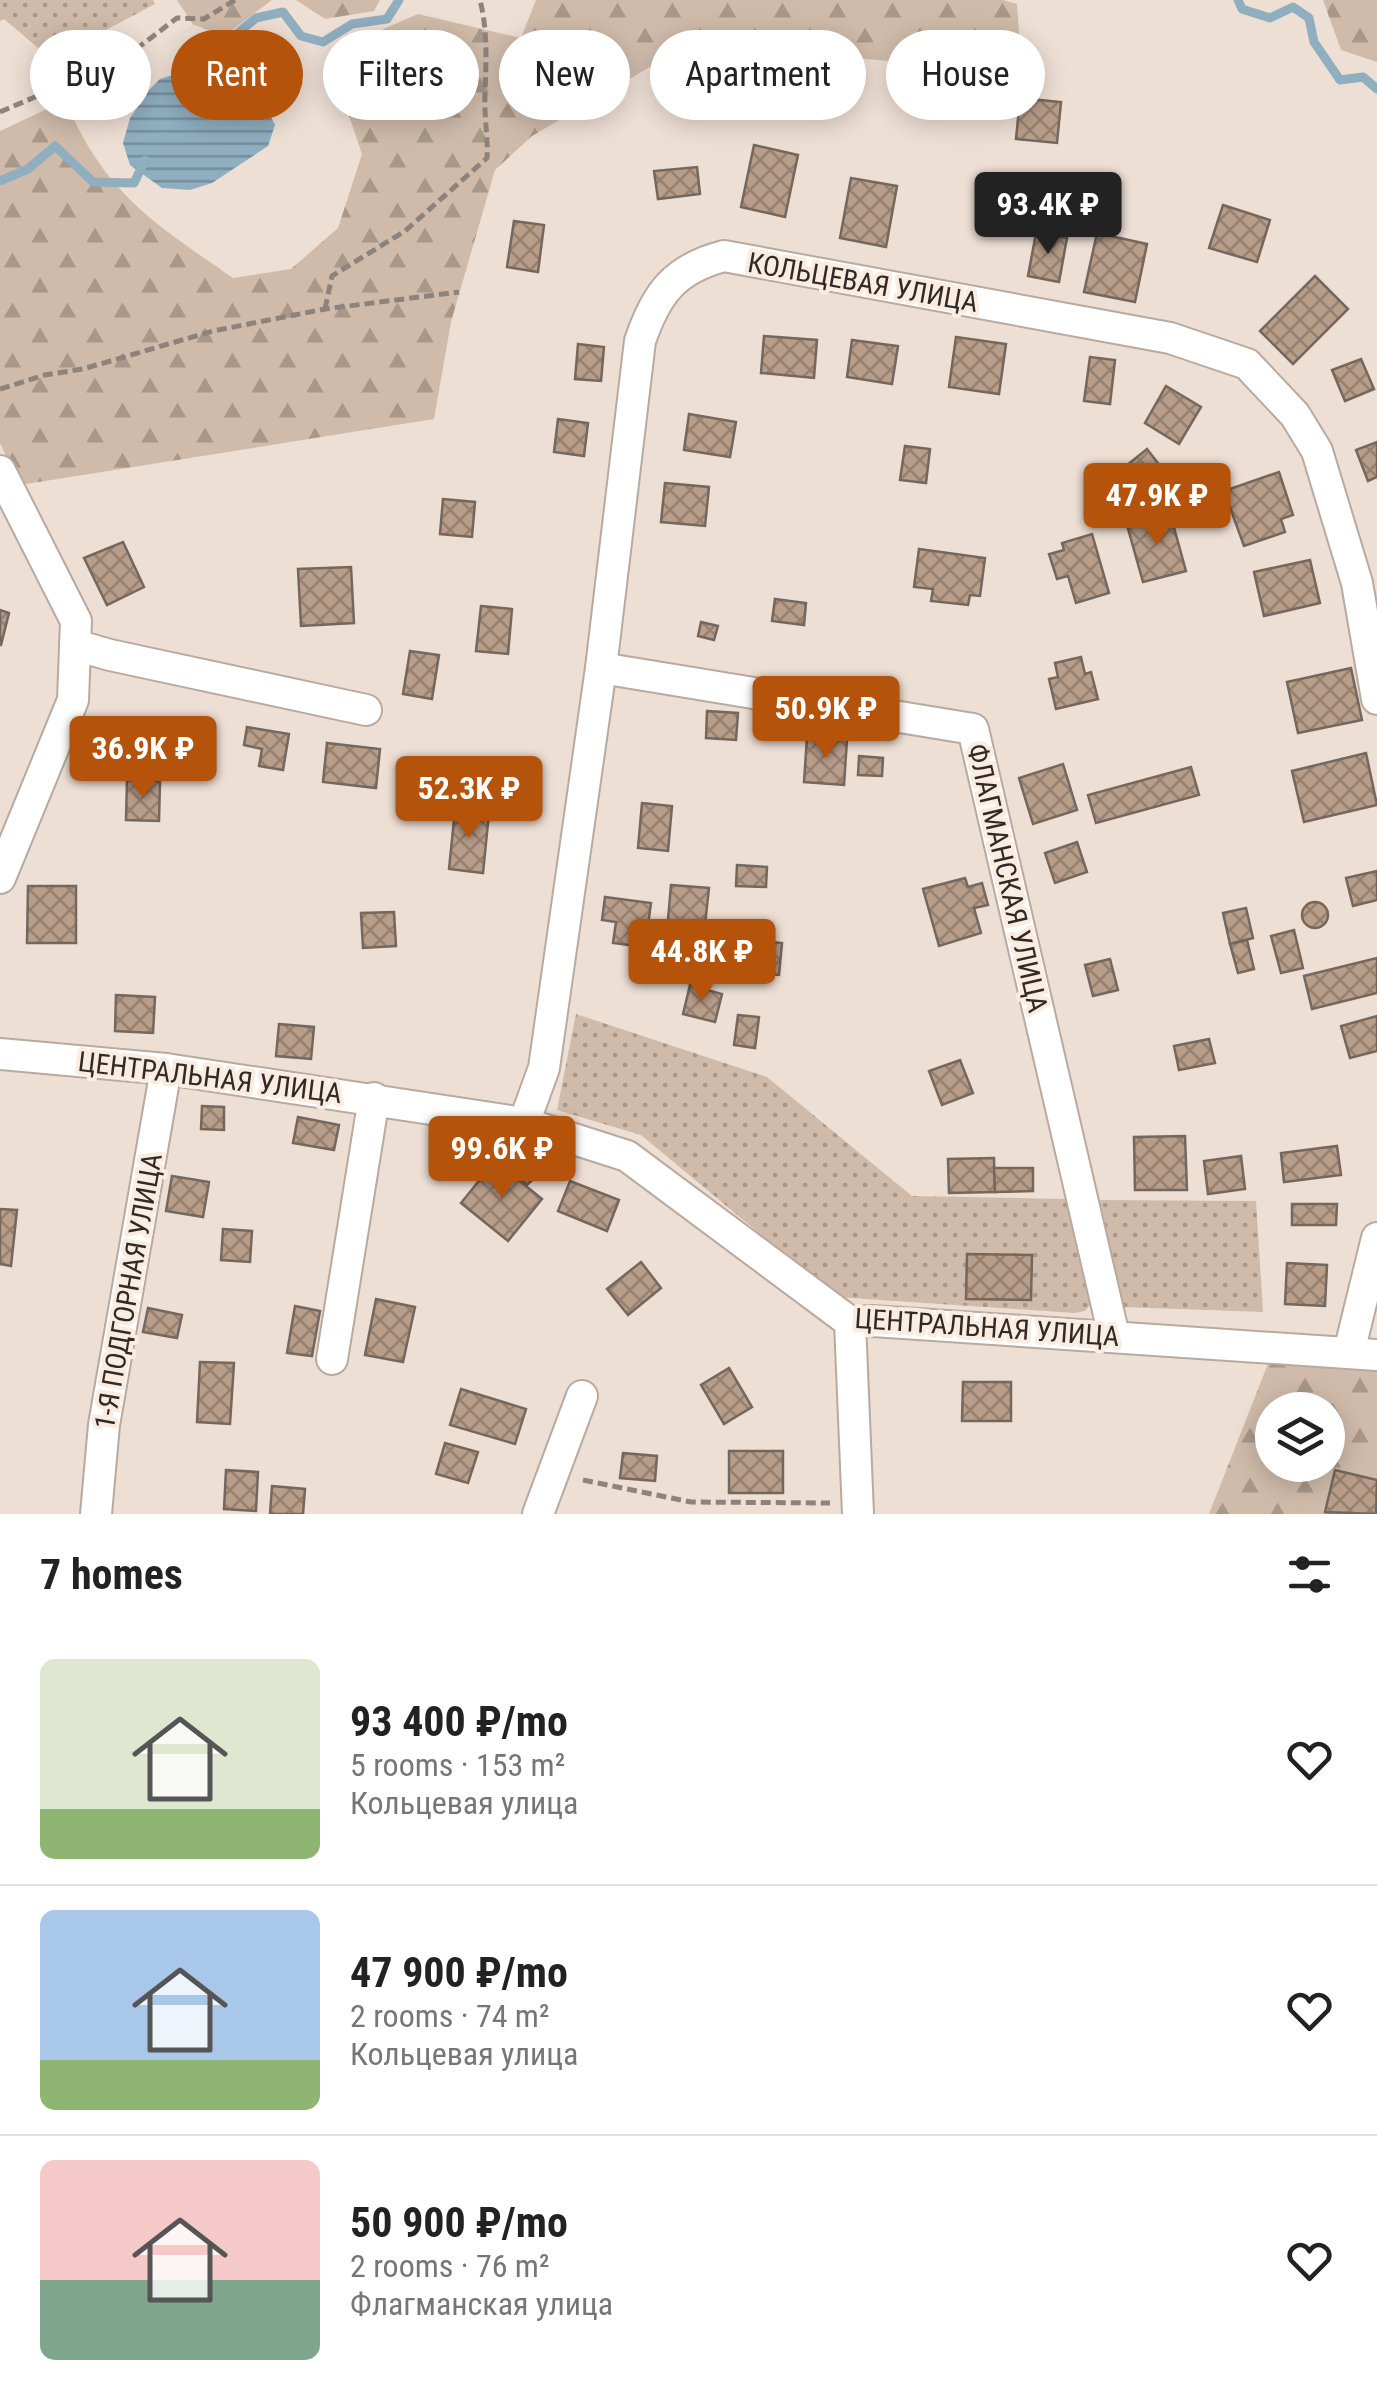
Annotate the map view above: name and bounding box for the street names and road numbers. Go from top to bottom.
street label: КОЛЬЦЕВАЯ УЛИЦА [745,246,981,319]
street label: ФЛАГМАНСКАЯ УЛИЦА [961,741,1054,1016]
street label: ЦЕНТРАЛЬНАЯ УЛИЦА [76,1045,344,1110]
street label: 1-Я ПОДГОРНАЯ УЛИЦА [88,1150,169,1432]
street label: ЦЕНТРАЛЬНАЯ УЛИЦА [853,1302,1121,1353]

